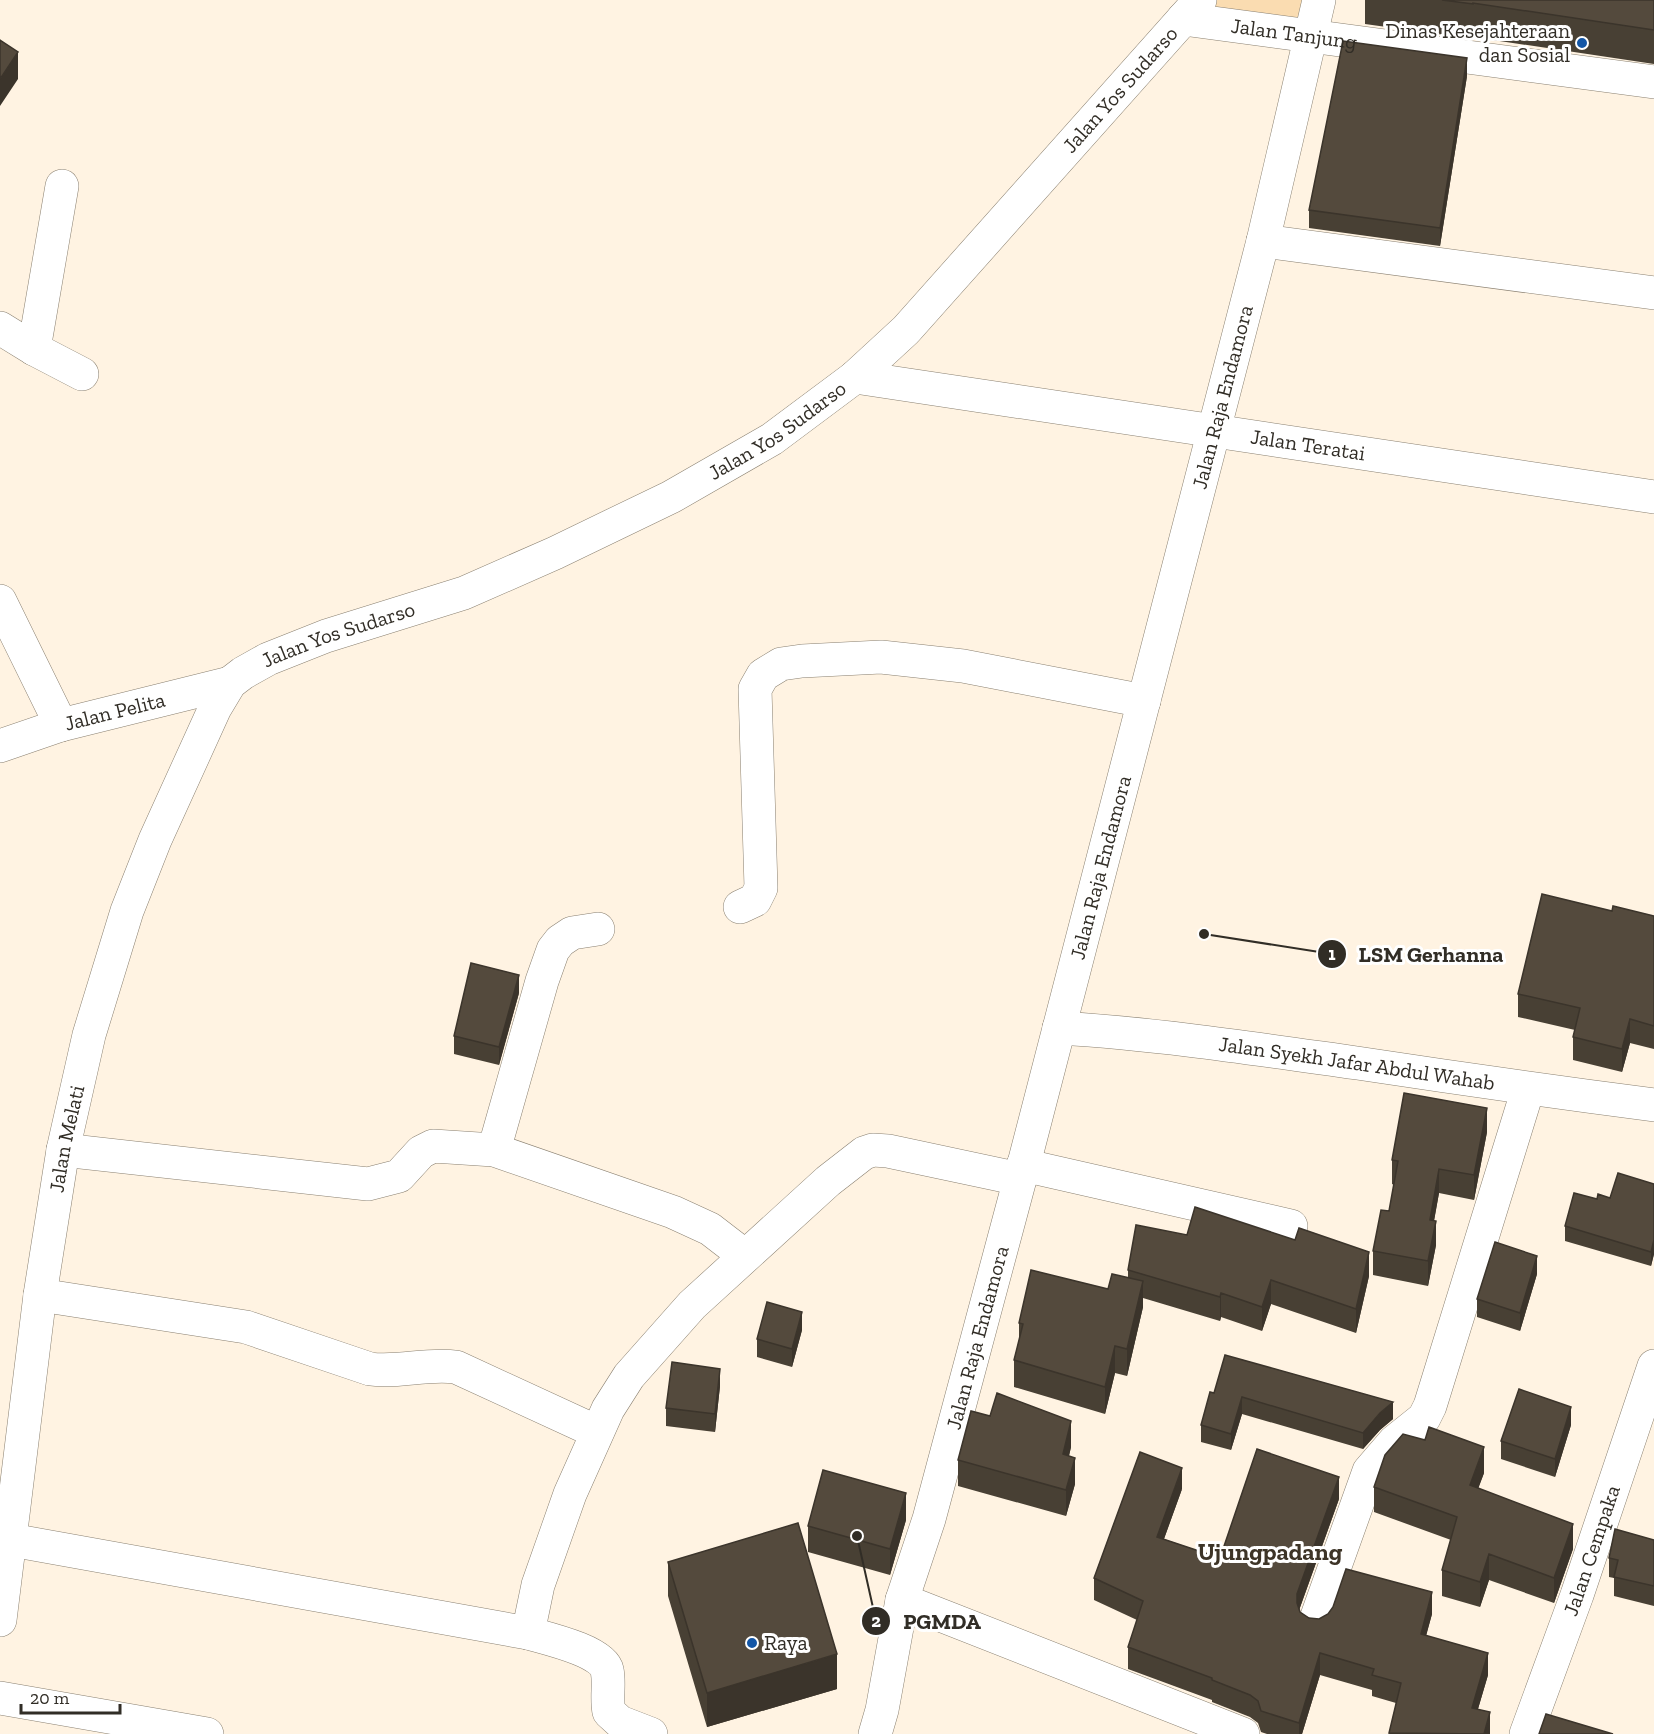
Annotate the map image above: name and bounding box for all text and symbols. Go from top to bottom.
street label: Jalan Tanjung [1230,13,1359,54]
place label: Dinas Kesejahteraan dan Sosial [1385,18,1570,67]
street label: Jalan Yos Sudarso [1057,21,1183,157]
marker: Dinas Kesejahteraan dan Sosial [1575,36,1589,50]
street label: Jalan Raja Endamora [1186,302,1258,492]
street label: Jalan Yos Sudarso [704,375,851,485]
street label: Jalan Teratai [1249,424,1367,466]
street label: Jalan Yos Sudarso [257,596,418,672]
street label: Jalan Pelita [62,687,168,736]
street label: Jalan Raja Endamora [1064,773,1136,962]
callout: LSM Gerhanna [1317,934,1515,974]
text: LSM Gerhanna [1359,941,1503,968]
text: 1 [1328,943,1336,965]
street label: Jalan Syekh Jafar Abdul Wahab [1217,1031,1496,1095]
street label: Jalan Melati [43,1082,89,1194]
street label: Jalan Raja Endamora [941,1243,1014,1432]
street label: Jalan Cempaka [1558,1482,1625,1619]
district label: Ujungpadang [1198,1537,1343,1566]
callout: PGMDA [861,1601,993,1641]
text: PGMDA [903,1608,982,1635]
text: 2 [871,1610,881,1632]
place label: Raya [764,1630,808,1655]
marker: Raya [745,1636,759,1650]
scale bar [21,1677,120,1715]
text: 20 m [30,1687,70,1709]

